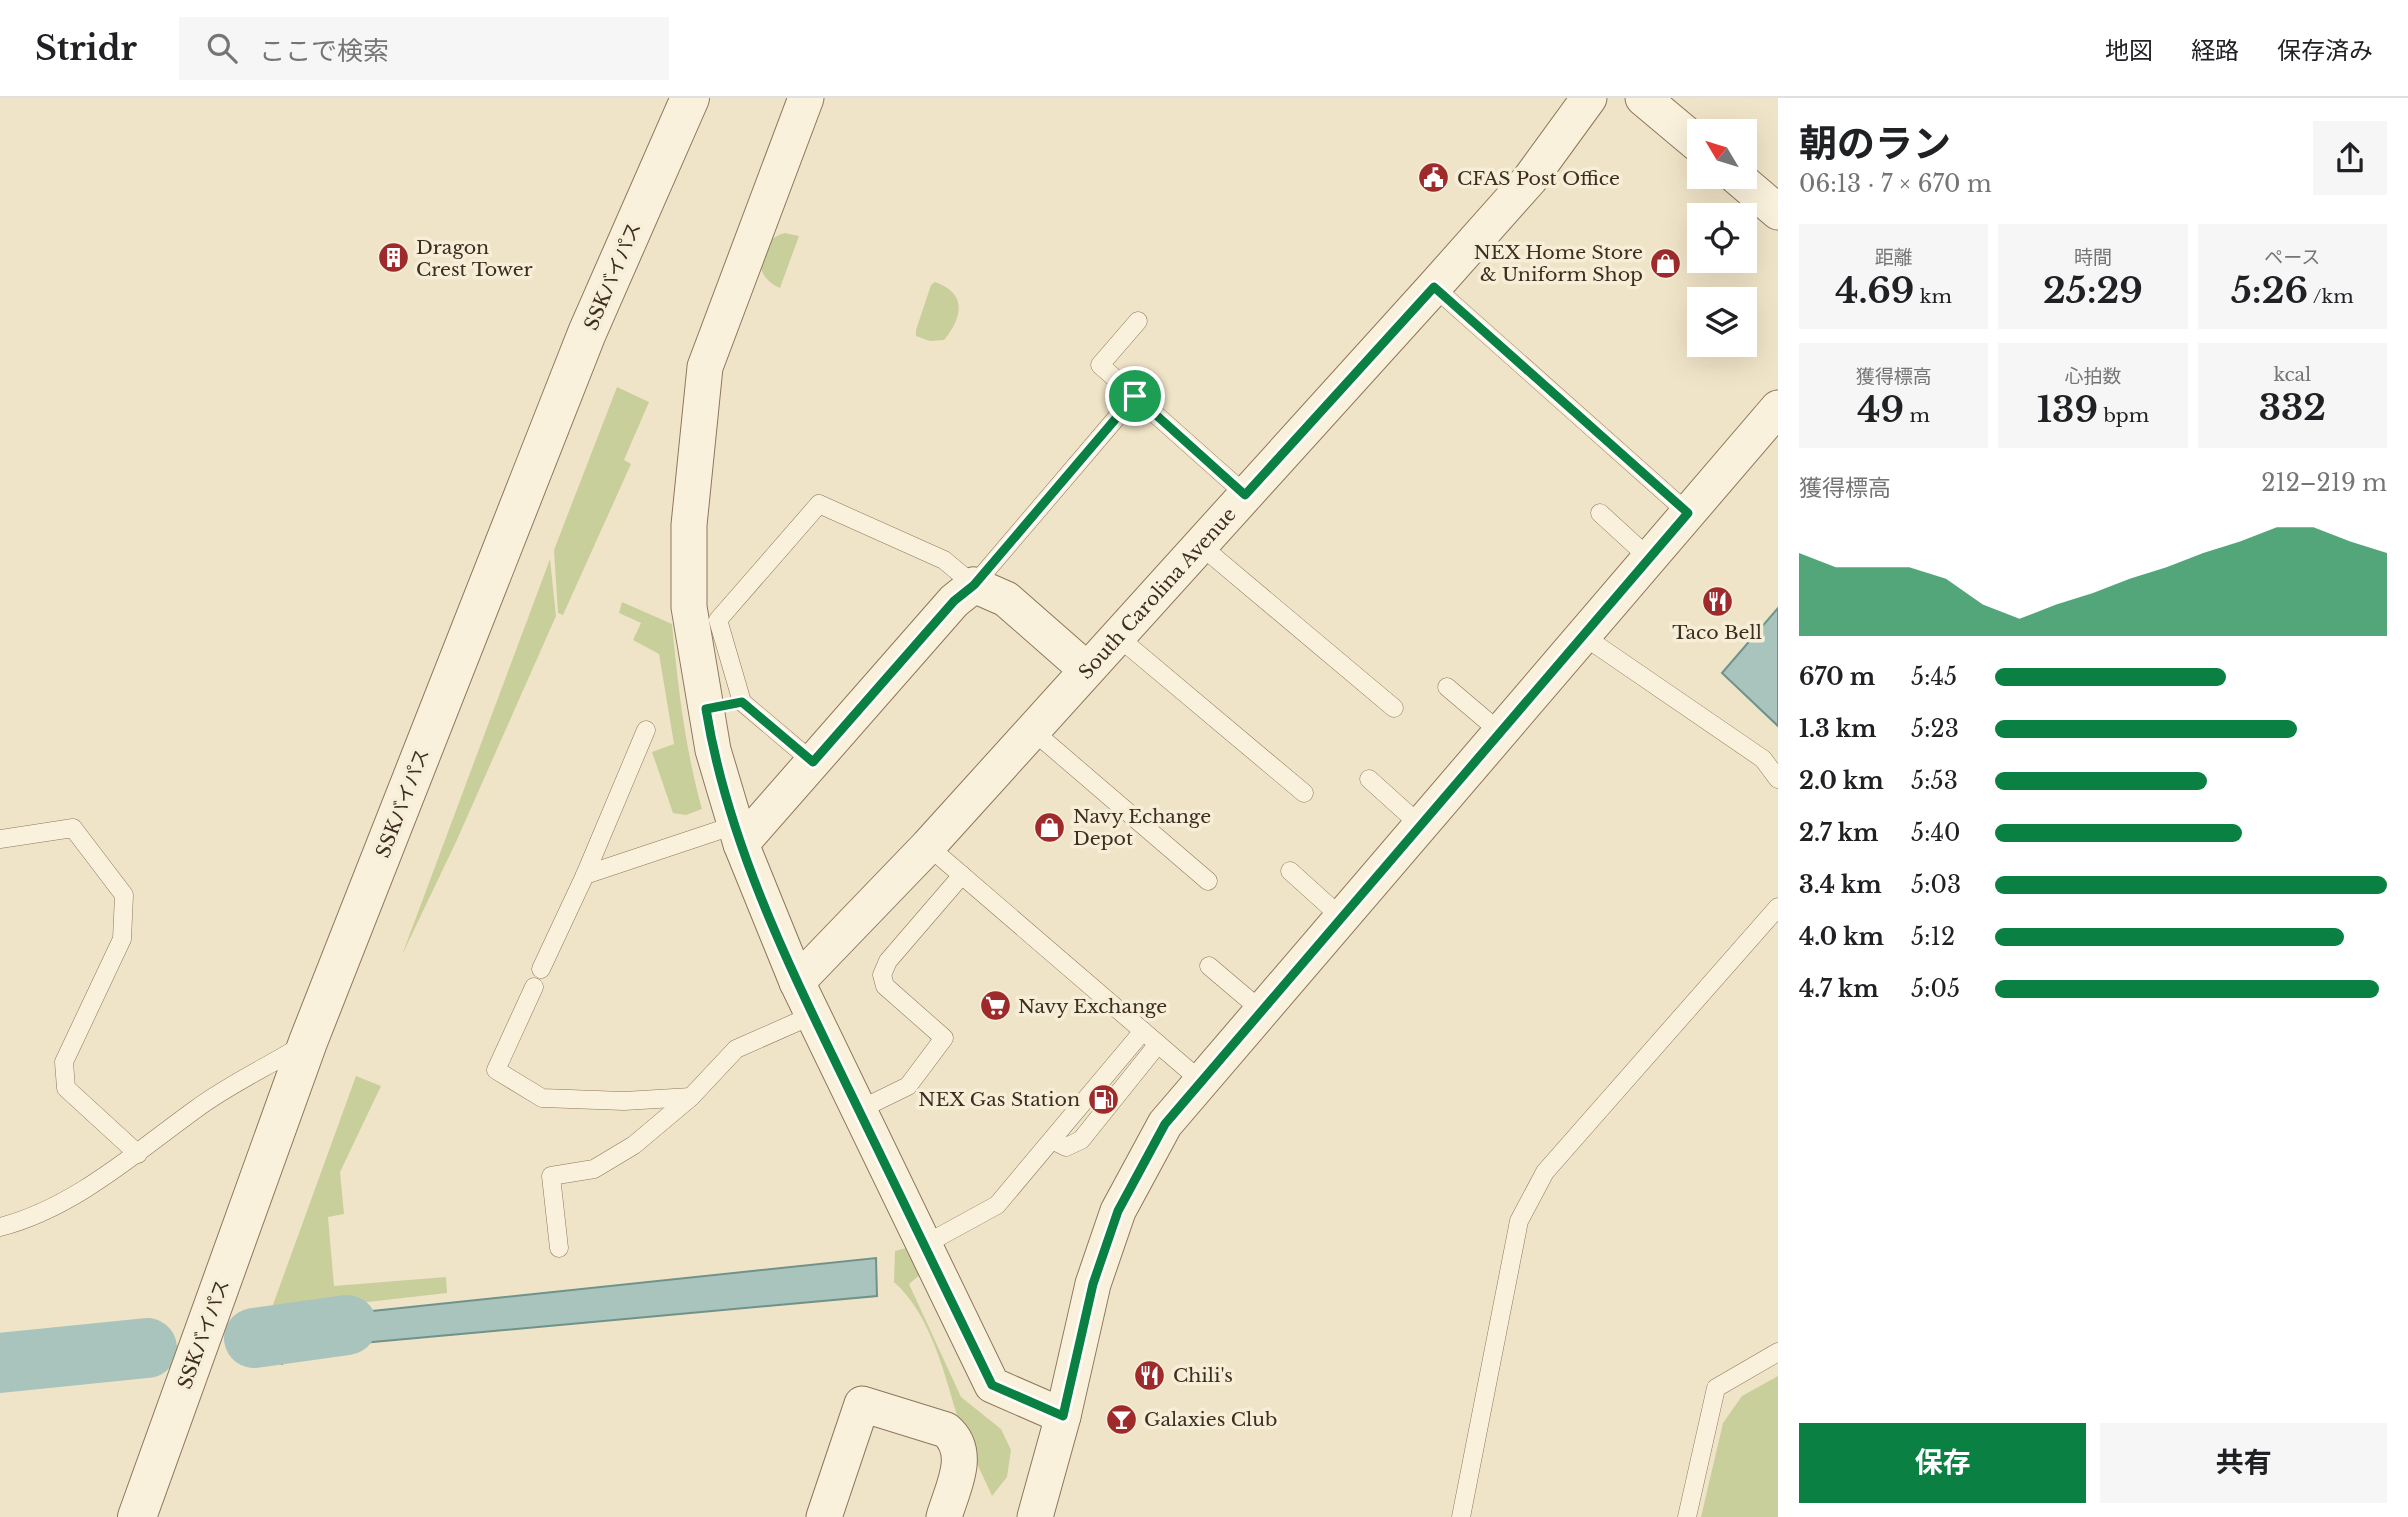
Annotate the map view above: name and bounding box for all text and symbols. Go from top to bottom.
search box [179,17,669,80]
text: Stridr [35,28,137,69]
icon: search [203,29,241,67]
text: ここで検索 [259,35,389,67]
text: 地図 [2105,36,2153,65]
text: 経路 [2191,36,2239,65]
text: 保存済み [2277,36,2373,65]
north arrow [1687,119,1757,189]
map controls [1687,119,1757,357]
text: 朝のラン [1799,120,1951,167]
button: share [2313,121,2387,195]
public building icon: CFAS Post Office [1417,161,1451,195]
place label: CFAS Post Office [1457,167,1620,190]
text: 06:13 · 7 × 670 m [1799,170,1992,198]
button: locate [1687,203,1757,273]
street label: SSKバイパス [579,219,646,334]
place label: Dragon Crest Tower [416,236,533,281]
building icon: Dragon Crest Tower [376,241,410,275]
place label: NEX Home Store & Uniform Shop [1474,241,1643,286]
shop icon: NEX Home Store & Uniform Shop [1649,246,1683,280]
text: 距離 [1875,246,1913,269]
text: 時間 [2074,246,2112,269]
text: ペース [2264,246,2320,269]
text: 4.69 [1835,269,1914,312]
text: 25:29 [2043,269,2143,312]
text: 5:26 [2231,269,2308,312]
text: km [1914,285,1952,308]
text: /km [2308,285,2354,308]
button: layers [1687,287,1757,357]
text: kcal [2273,363,2311,386]
text: 獲得標高 [1856,365,1932,388]
text: 心拍数 [2064,365,2122,388]
pin [1105,366,1165,426]
icon: arrive [1116,377,1154,415]
text: 332 [2259,386,2326,429]
text: 49 [1857,388,1904,431]
text: 139 [2037,388,2098,431]
text: m [1904,404,1930,427]
text: bpm [2098,404,2149,427]
text: 212–219 m [2261,469,2387,497]
text: 獲得標高 [1799,474,1891,502]
street label: South Carolina Avenue [1074,503,1241,684]
restaurant icon: Taco Bell [1700,584,1734,618]
place label: Taco Bell [1672,621,1762,644]
text: 670 m [1799,663,1875,691]
text: 5:45 [1911,663,1957,691]
text: 1.3 km [1799,715,1877,743]
text: 5:23 [1911,715,1959,743]
street label: SSKバイパス [371,745,434,861]
text: 2.0 km [1799,767,1884,795]
text: 5:53 [1911,767,1958,795]
place label: Navy Echange Depot [1073,805,1211,850]
shop icon: Navy Echange Depot [1033,810,1067,844]
text: 2.7 km [1799,819,1878,847]
text: 5:40 [1911,819,1961,847]
text: 3.4 km [1799,871,1882,899]
text: 5:03 [1911,871,1961,899]
text: 4.0 km [1799,923,1884,951]
text: 5:12 [1911,923,1955,951]
text: 4.7 km [1799,975,1879,1003]
text: 5:05 [1911,975,1960,1003]
supermarket icon: Navy Exchange [978,989,1012,1023]
place label: Navy Exchange [1018,995,1167,1018]
fuel station icon: NEX Gas Station [1086,1082,1120,1116]
place label: NEX Gas Station [918,1088,1080,1111]
street label: SSKバイパス [173,1276,234,1392]
restaurant icon: Chili's [1133,1358,1167,1392]
place label: Chili's [1173,1364,1233,1387]
bar icon: Galaxies Club [1104,1402,1138,1436]
place label: Galaxies Club [1144,1408,1277,1431]
button: 保存 [1799,1423,2086,1503]
button: 共有 [2100,1423,2387,1503]

